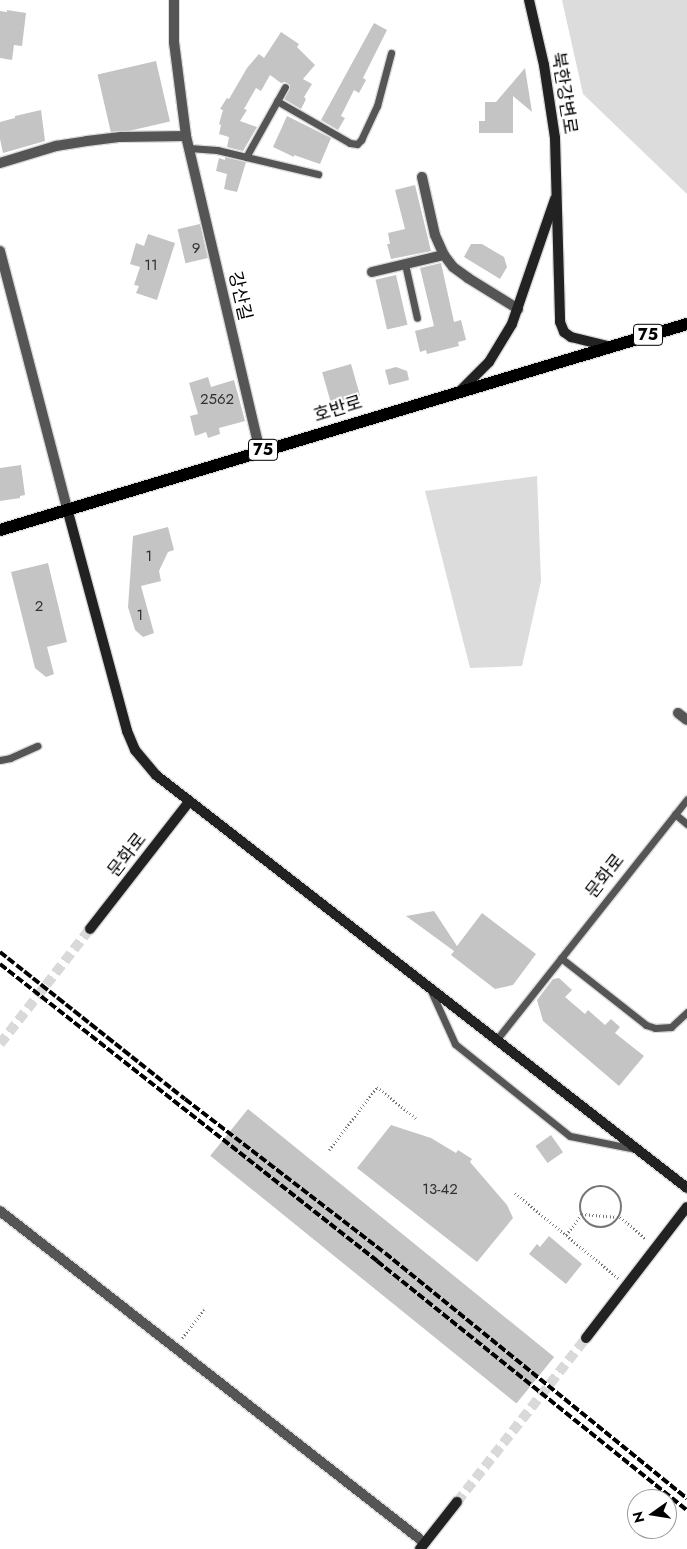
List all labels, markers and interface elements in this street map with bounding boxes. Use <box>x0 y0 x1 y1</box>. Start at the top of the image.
street label: 북한강변로 <box>547 50 581 136</box>
house number: 9 <box>192 240 200 258</box>
house number: 11 <box>144 257 158 275</box>
street label: 강산길 <box>224 269 256 323</box>
road number: 75 <box>633 322 663 348</box>
house number: 2562 <box>200 391 234 409</box>
street label: 호반로 <box>311 391 365 427</box>
road number: 75 <box>248 436 278 464</box>
house number: 1 <box>146 548 152 566</box>
house number: 2 <box>35 598 43 616</box>
house number: 1 <box>137 607 143 625</box>
street label: 문화로 <box>103 829 151 881</box>
street label: 문화로 <box>581 850 629 902</box>
house number: 13-42 <box>422 1181 458 1199</box>
north arrow <box>627 1489 677 1539</box>
text: N <box>627 1509 649 1525</box>

